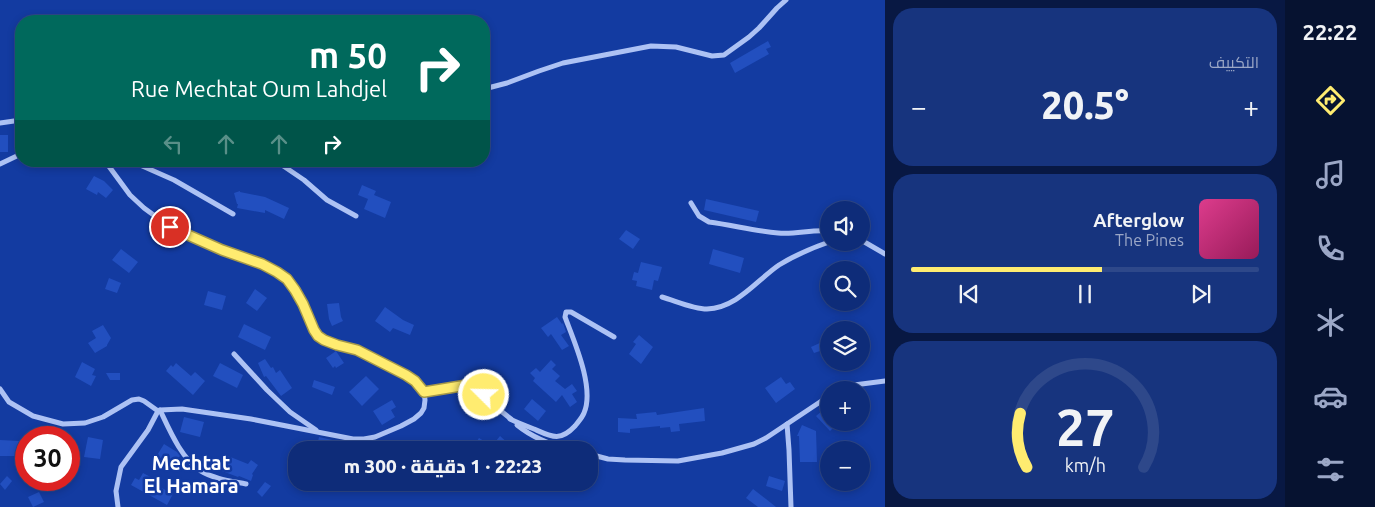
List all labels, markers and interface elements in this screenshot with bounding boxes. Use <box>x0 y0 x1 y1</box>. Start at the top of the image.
text: 22:22 <box>1302 19 1358 44</box>
text: 50 m <box>309 35 387 75</box>
icon: right <box>405 35 470 100</box>
text: التكييف <box>1209 53 1259 71</box>
text: Rue Mechtat Oum Lahdjel <box>131 76 387 101</box>
icon: directions <box>1313 83 1348 118</box>
text: 20.5° <box>1041 84 1129 126</box>
text: − <box>911 91 927 122</box>
text: + <box>1243 91 1259 122</box>
icon: left <box>159 130 187 158</box>
icon: ahead <box>212 130 240 158</box>
icon: ahead <box>265 130 293 158</box>
icon: right <box>318 130 346 158</box>
icon: music <box>1313 157 1348 192</box>
map controls <box>820 201 870 491</box>
button: sound <box>820 201 870 251</box>
pin <box>149 206 191 248</box>
text: Afterglow <box>1093 209 1184 231</box>
icon: arrive <box>156 213 184 241</box>
text: The Pines <box>1115 231 1184 249</box>
icon: phone <box>1313 231 1348 266</box>
button: search <box>820 261 870 311</box>
icon: previous <box>955 280 983 308</box>
icon: pause <box>1071 280 1099 308</box>
icon: next <box>1187 280 1215 308</box>
icon: climate <box>1313 305 1348 340</box>
button: layers <box>820 321 870 371</box>
position arrow <box>457 368 509 420</box>
icon: car <box>1313 379 1348 414</box>
button: + <box>820 381 870 431</box>
text: 27 <box>1056 398 1114 456</box>
speed limit sign: 30 <box>15 426 80 491</box>
button: − <box>820 441 870 491</box>
district label: Mechtat El Hamara <box>143 451 239 497</box>
icon: filters <box>1313 452 1348 487</box>
text: 22:23 · 1 دقيقة · 300 m <box>344 455 542 477</box>
text: km/h <box>1064 455 1106 475</box>

